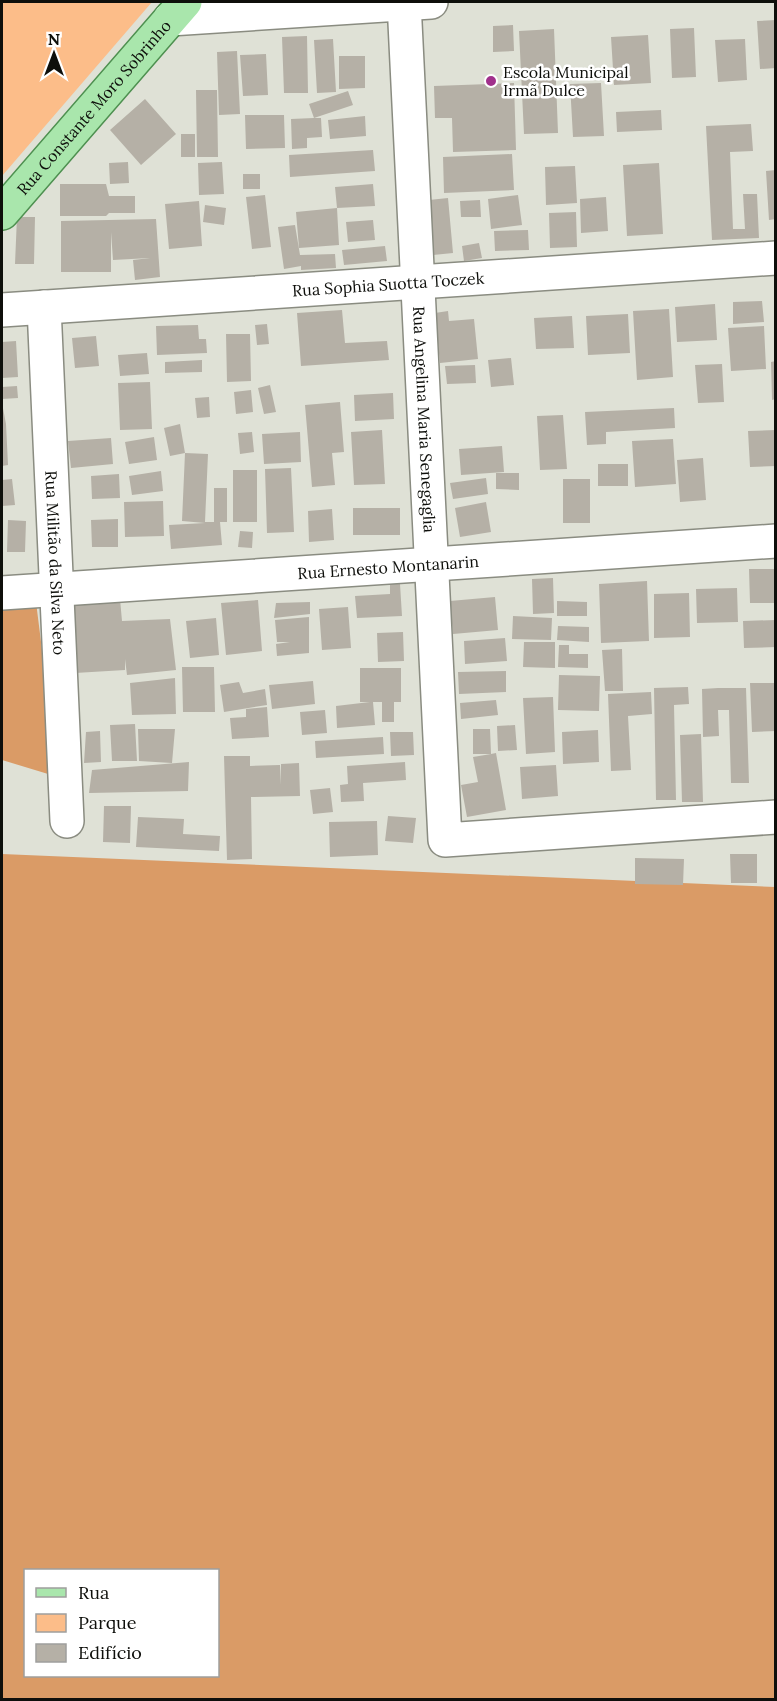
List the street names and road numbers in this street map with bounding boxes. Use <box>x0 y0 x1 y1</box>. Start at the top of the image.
street label: Rua Constante Moro Sobrinho <box>12 16 175 199</box>
street label: Rua Sophia Suotta Toczek <box>292 268 485 300</box>
street label: Rua Angelina Maria Senegaglia <box>409 306 440 533</box>
street label: Rua Militão da Silva Neto <box>41 470 70 656</box>
street label: Rua Ernesto Montanarin <box>297 551 480 583</box>

